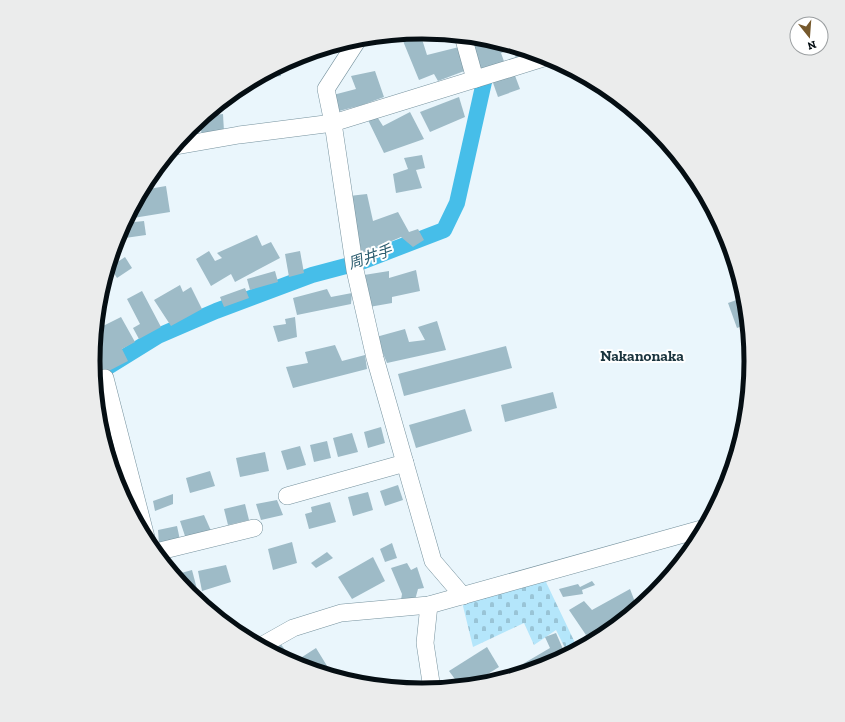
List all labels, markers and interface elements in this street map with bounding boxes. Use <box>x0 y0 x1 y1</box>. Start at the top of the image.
north arrow <box>789 16 829 56</box>
text: N <box>805 38 818 53</box>
water label: 周井手 <box>346 241 395 273</box>
district label: Nakanonaka <box>600 347 684 365</box>

